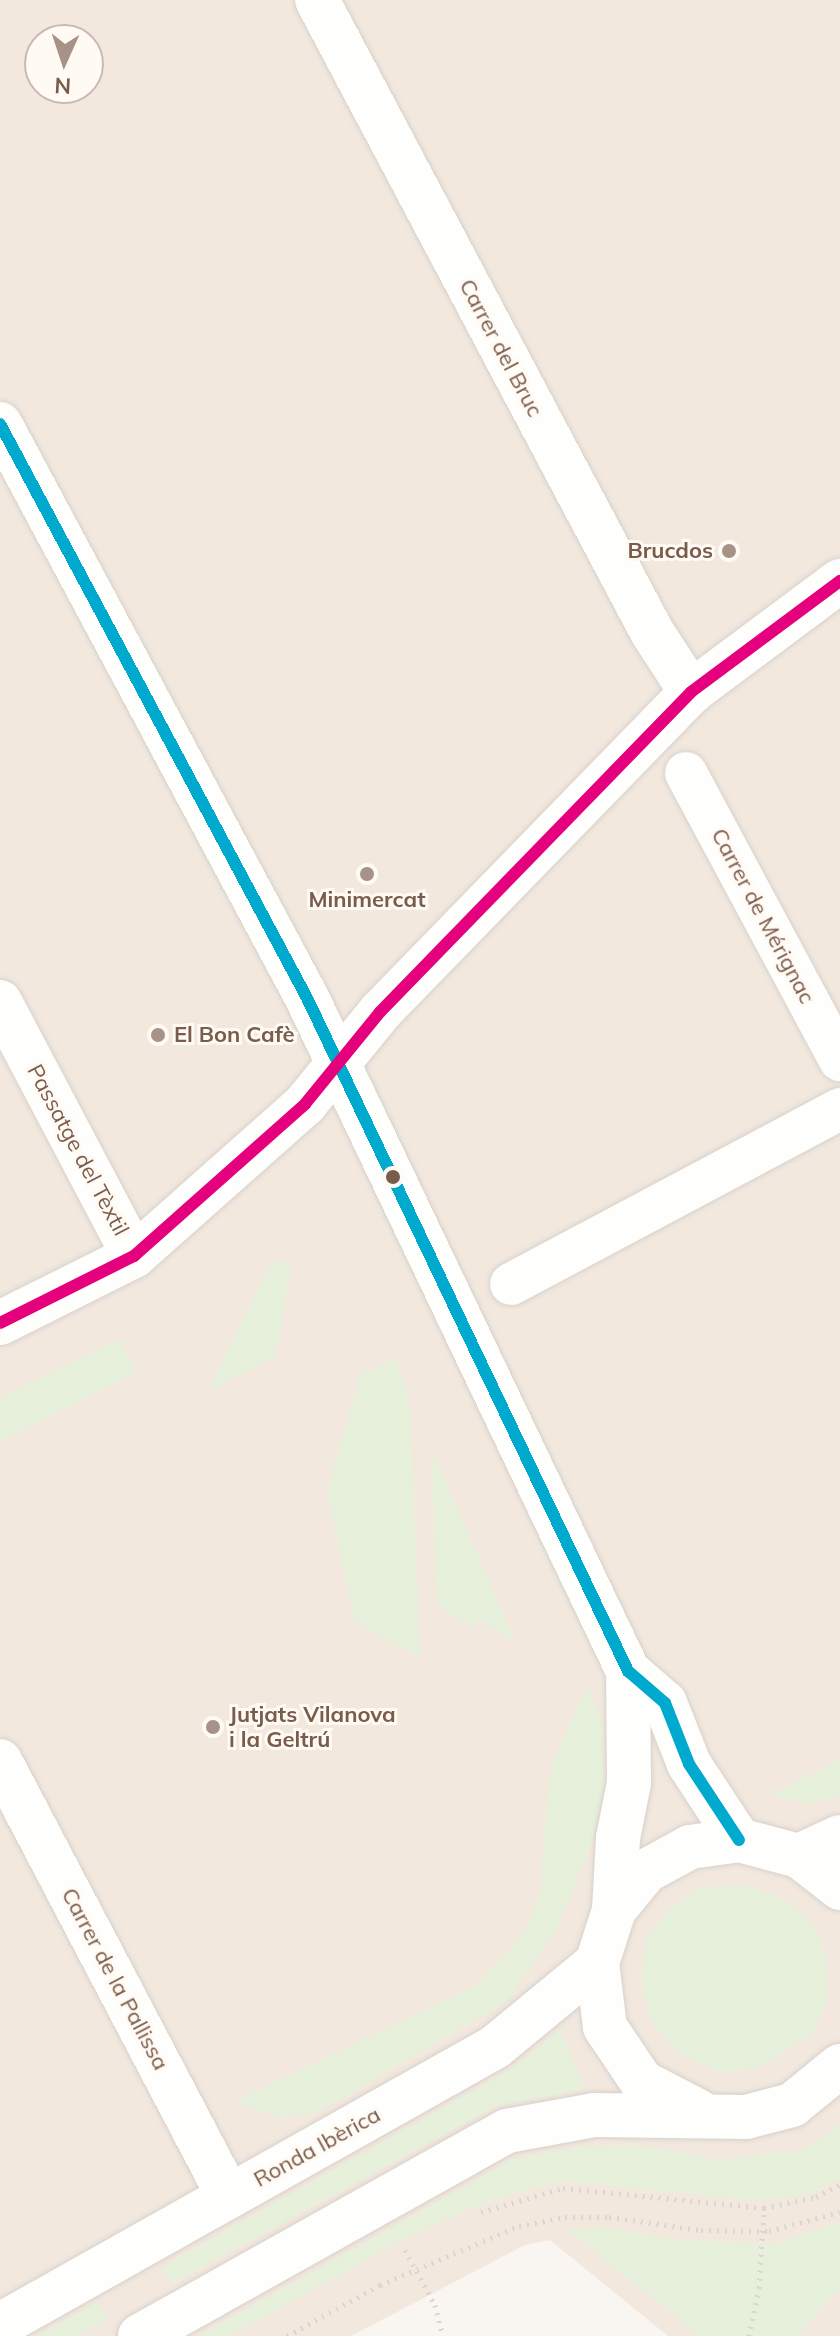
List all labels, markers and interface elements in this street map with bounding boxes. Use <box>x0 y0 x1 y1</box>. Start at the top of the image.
north arrow <box>24 24 104 104</box>
text: N <box>54 72 72 100</box>
street label: Carrer del Bruc <box>454 275 548 421</box>
place label: Brucdos <box>628 538 713 564</box>
marker: Brucdos <box>720 542 738 560</box>
street label: Carrer de Mérignac <box>706 824 820 1008</box>
marker: Minimercat <box>358 865 376 883</box>
place label: Minimercat <box>308 887 426 913</box>
place label: El Bon Cafè <box>174 1022 295 1048</box>
marker: El Bon Cafè <box>149 1026 167 1044</box>
street label: Passatge del Tèxtil <box>22 1060 134 1240</box>
unlabelled marker <box>385 1169 401 1185</box>
place label: Jutjats Vilanova i la Geltrú <box>229 1701 396 1752</box>
marker: Jutjats Vilanova i la Geltrú <box>204 1718 222 1736</box>
street label: Carrer de la Pallissa <box>56 1884 174 2074</box>
street label: Ronda Ibèrica <box>249 2101 385 2193</box>

